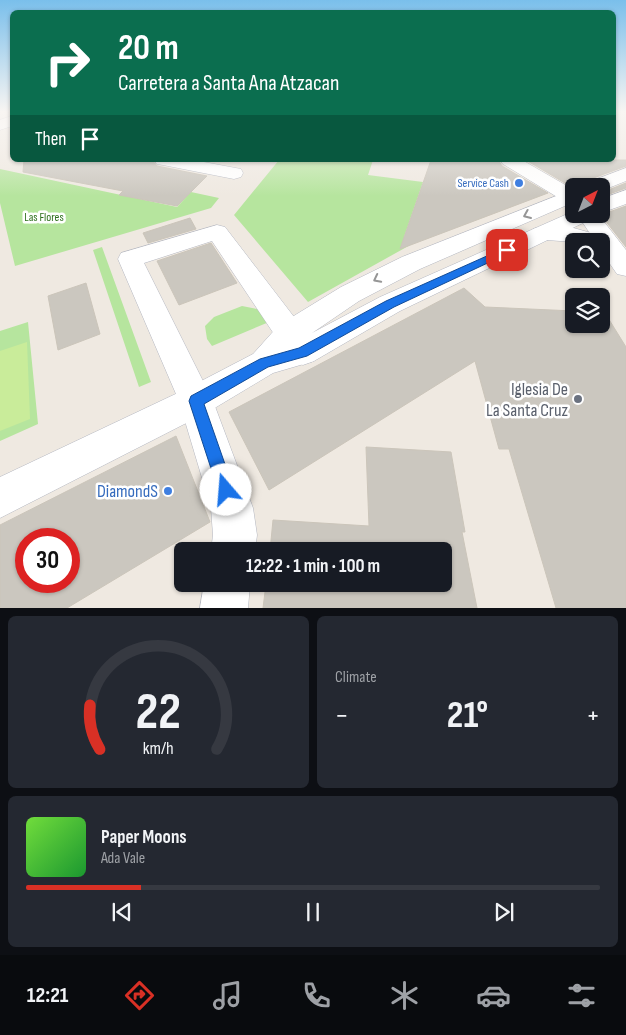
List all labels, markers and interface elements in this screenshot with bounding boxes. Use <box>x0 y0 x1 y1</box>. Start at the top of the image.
text: 20 m <box>118 27 179 70</box>
icon: right <box>35 30 100 95</box>
text: Carretera a Santa Ana Atzacan <box>118 70 339 97</box>
icon: arrive <box>76 125 104 153</box>
text: Then <box>35 128 66 151</box>
place label: Service Cash <box>457 176 509 191</box>
marker: Service Cash <box>513 177 525 189</box>
north arrow <box>565 178 610 222</box>
map controls <box>565 178 610 333</box>
one-way arrow <box>523 209 532 220</box>
park label: Las Flores <box>24 210 64 225</box>
pin <box>486 229 528 271</box>
button: search <box>565 233 610 278</box>
icon: arrive <box>493 236 521 264</box>
one-way arrow <box>374 273 383 283</box>
button: layers <box>565 288 610 333</box>
place label: Iglesia De La Santa Cruz <box>486 379 569 421</box>
marker: Iglesia De La Santa Cruz <box>572 393 584 405</box>
position arrow <box>199 463 251 515</box>
place label: DiamondS <box>97 481 158 502</box>
marker: DiamondS <box>162 485 174 497</box>
speed limit sign: 30 <box>15 528 80 593</box>
text: 12:22 · 1 min · 100 m <box>246 555 380 578</box>
text: Climate <box>335 668 377 687</box>
text: 22 <box>136 681 181 744</box>
text: 21° <box>447 693 488 738</box>
text: − <box>335 699 349 732</box>
text: + <box>586 699 600 732</box>
text: km/h <box>143 738 174 759</box>
text: Paper Moons <box>101 826 187 849</box>
text: Ada Vale <box>101 849 145 868</box>
icon: previous <box>108 898 136 926</box>
icon: pause <box>299 898 327 926</box>
icon: next <box>490 898 518 926</box>
icon: directions <box>122 978 157 1013</box>
icon: music <box>210 978 245 1013</box>
icon: phone <box>299 978 334 1013</box>
icon: climate <box>387 978 422 1013</box>
icon: car <box>476 978 511 1013</box>
icon: filters <box>564 978 599 1013</box>
text: 12:21 <box>27 982 68 1009</box>

